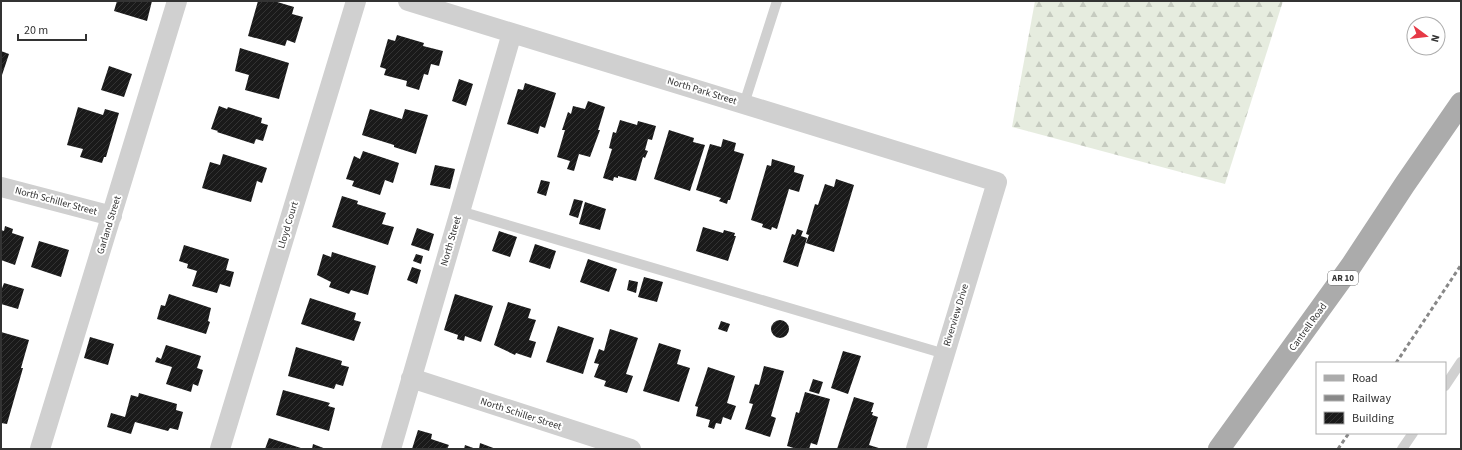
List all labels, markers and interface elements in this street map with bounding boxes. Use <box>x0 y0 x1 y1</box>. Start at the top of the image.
scale bar <box>18 16 86 42</box>
north arrow <box>1406 16 1446 56</box>
text: 20 m <box>24 22 48 39</box>
text: N <box>1427 33 1443 44</box>
street label: North Park Street <box>666 74 739 108</box>
street label: North Schiller Street <box>13 183 99 219</box>
street label: Garland Street <box>93 194 125 256</box>
street label: Lloyd Court <box>274 199 302 250</box>
street label: North Street <box>437 214 465 268</box>
road number: AR 10 <box>1328 271 1358 285</box>
street label: Riverview Drive <box>940 282 972 348</box>
street label: Cantrell Road <box>1286 300 1330 354</box>
legend <box>1316 362 1446 434</box>
text: Road <box>1352 370 1378 387</box>
text: Railway <box>1352 390 1391 407</box>
street label: North Schiller Street <box>479 394 564 434</box>
text: Building <box>1352 410 1394 427</box>

